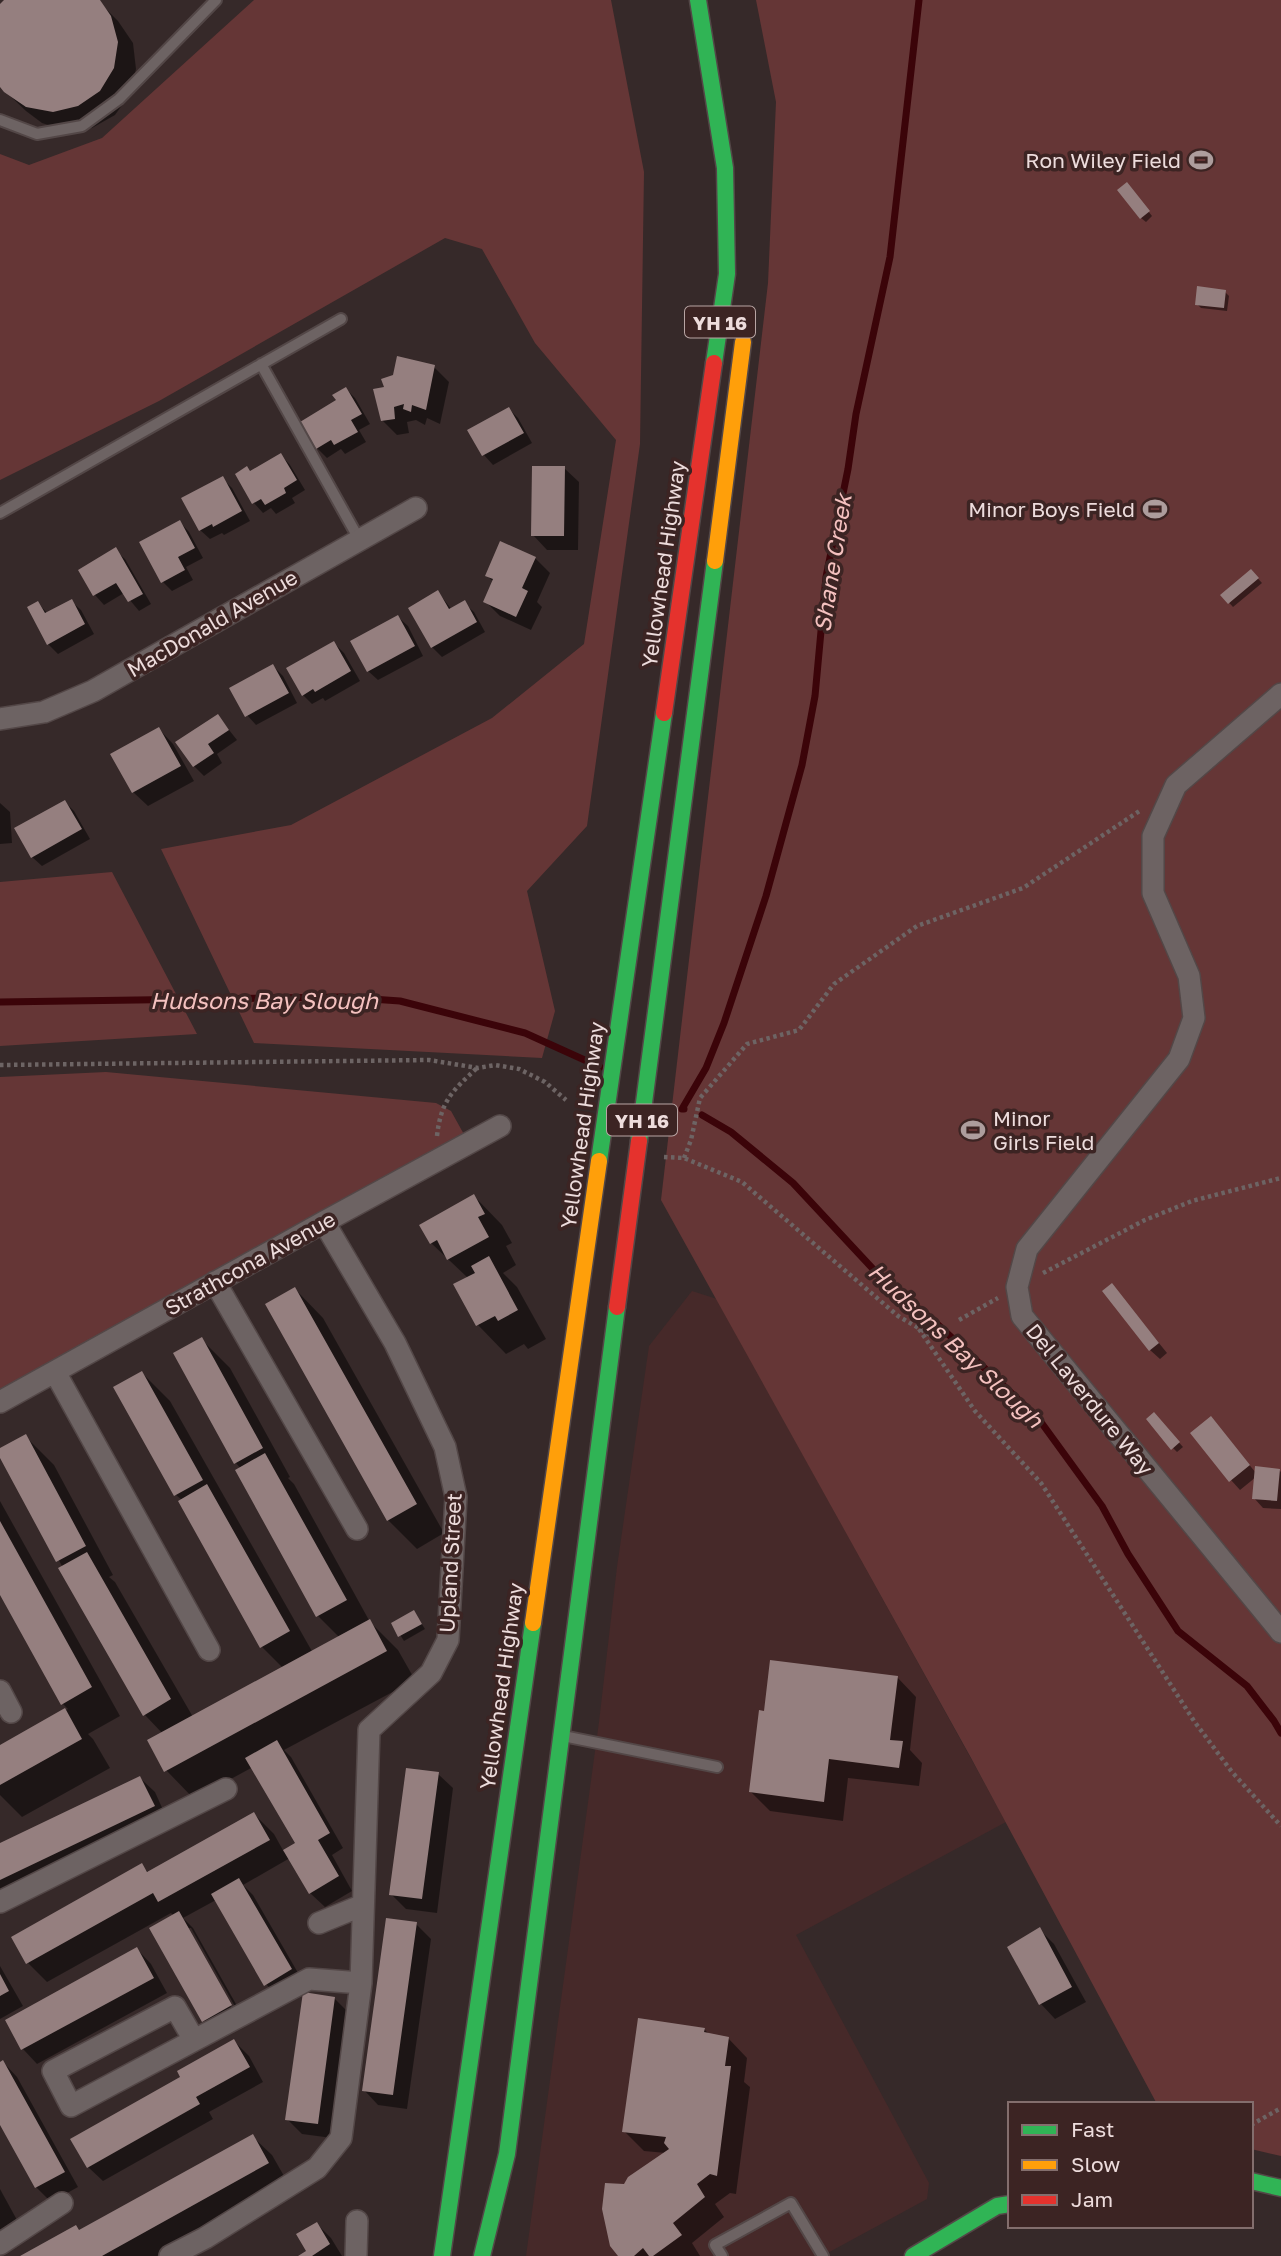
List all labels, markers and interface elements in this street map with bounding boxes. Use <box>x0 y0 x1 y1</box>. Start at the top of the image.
sports icon: Ron Wiley Field <box>1187 146 1215 174</box>
place label: Ron Wiley Field <box>1025 147 1181 173</box>
road number: YH 16 <box>685 306 755 338</box>
street label: Yellowhead Highway <box>636 459 690 669</box>
water label: Shane Creek <box>807 490 857 634</box>
sports icon: Minor Boys Field <box>1141 495 1169 523</box>
place label: Minor Boys Field <box>968 496 1135 522</box>
street label: MacDonald Avenue <box>122 564 302 682</box>
water label: Hudsons Bay Slough <box>150 986 379 1014</box>
street label: Yellowhead Highway <box>555 1020 609 1230</box>
road number: YH 16 <box>607 1104 677 1136</box>
place label: Minor Girls Field <box>993 1105 1094 1155</box>
sports icon: Minor Girls Field <box>959 1116 987 1144</box>
street label: Strathcona Avenue <box>160 1205 340 1321</box>
water label: Hudsons Bay Slough <box>863 1257 1050 1434</box>
street label: Del Laverdure Way <box>1021 1318 1159 1480</box>
street label: Upland Street <box>433 1492 467 1634</box>
street label: Yellowhead Highway <box>474 1581 528 1791</box>
legend <box>1008 2102 1253 2228</box>
text: Fast <box>1071 2116 1114 2142</box>
text: Slow <box>1071 2151 1120 2177</box>
text: Jam <box>1071 2186 1113 2212</box>

